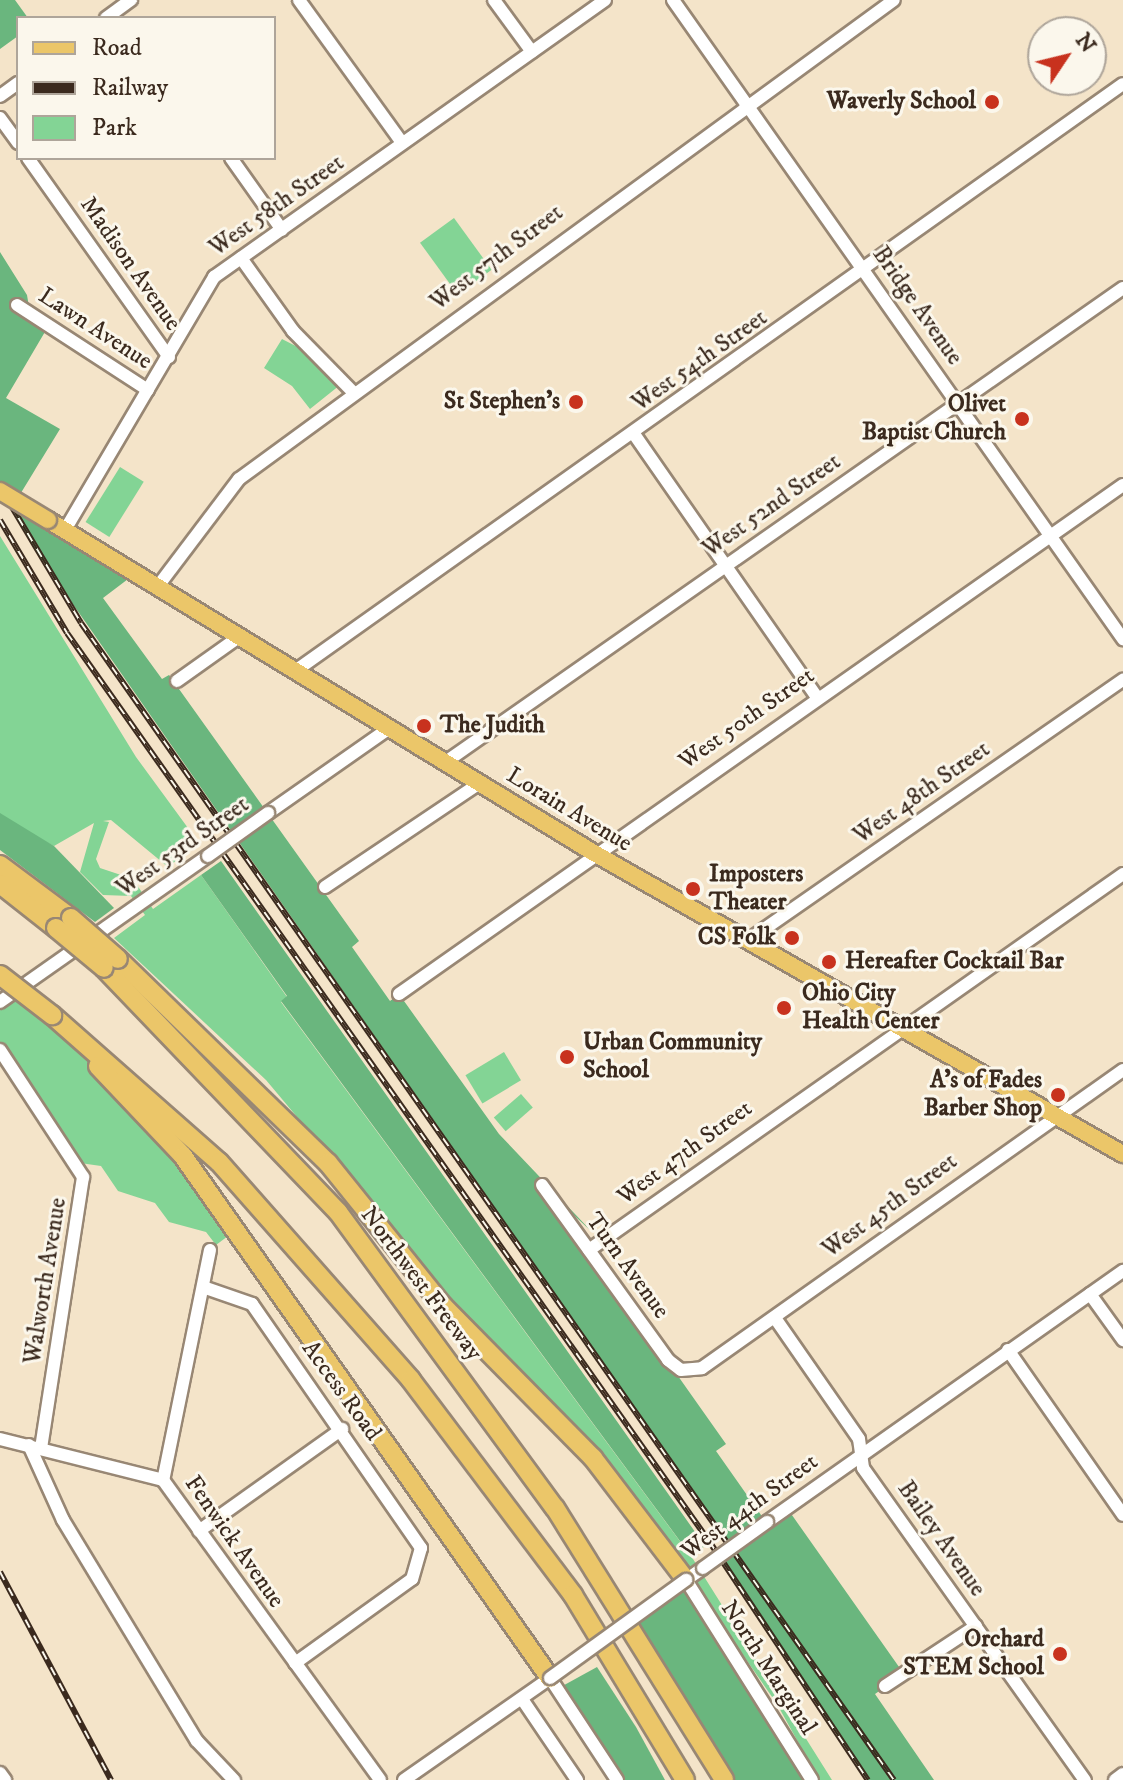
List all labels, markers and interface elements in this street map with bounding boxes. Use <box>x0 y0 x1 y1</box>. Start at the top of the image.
legend <box>16 16 276 160</box>
north arrow <box>1027 16 1107 96</box>
text: N <box>1069 28 1102 58</box>
text: Road <box>92 33 142 63</box>
text: Railway <box>92 73 168 103</box>
place label: Waverly School <box>827 88 976 116</box>
marker: Waverly School <box>983 93 1001 111</box>
text: Park <box>92 113 137 143</box>
street label: West 58th Street <box>204 149 350 263</box>
street label: Madison Avenue <box>73 191 187 337</box>
street label: West 57th Street <box>425 199 569 317</box>
street label: Bridge Avenue <box>866 241 968 371</box>
street label: Lawn Avenue <box>33 282 157 376</box>
street label: West 54th Street <box>627 304 773 418</box>
place label: St Stephen's <box>444 388 560 416</box>
place label: Olivet Baptist Church <box>862 391 1006 447</box>
marker: St Stephen's <box>567 393 585 411</box>
marker: Olivet Baptist Church <box>1013 410 1031 428</box>
street label: West 52nd Street <box>698 448 846 564</box>
street label: West 50th Street <box>674 662 820 776</box>
place label: The Judith <box>440 712 545 740</box>
marker: The Judith <box>415 717 433 735</box>
street label: West 48th Street <box>848 735 996 851</box>
street label: Lorain Avenue <box>501 761 637 859</box>
street label: West 53rd Street <box>111 791 255 903</box>
place label: Imposters Theater <box>709 861 803 917</box>
marker: Imposters Theater <box>684 880 702 898</box>
place label: CS Folk <box>698 924 776 952</box>
marker: CS Folk <box>783 929 801 947</box>
place label: Hereafter Cocktail Bar <box>845 948 1064 976</box>
marker: Hereafter Cocktail Bar <box>820 953 838 971</box>
place label: Ohio City Health Center <box>802 980 939 1036</box>
marker: Ohio City Health Center <box>773 997 795 1019</box>
place label: Urban Community School <box>583 1029 762 1085</box>
marker: Urban Community School <box>558 1048 576 1066</box>
place label: A's of Fades Barber Shop <box>924 1067 1042 1123</box>
marker: A's of Fades Barber Shop <box>1049 1086 1067 1104</box>
street label: West 47th Street <box>612 1094 758 1212</box>
street label: West 45th Street <box>817 1148 963 1264</box>
street label: Walworth Avenue <box>19 1196 73 1366</box>
street label: Northwest Freeway <box>354 1201 488 1367</box>
street label: Turn Avenue <box>579 1207 675 1325</box>
street label: Access Road <box>295 1335 387 1447</box>
street label: West 44th Street <box>676 1448 824 1566</box>
street label: Fenwick Avenue <box>178 1470 290 1614</box>
street label: Bailey Avenue <box>891 1476 991 1602</box>
street label: North Marginal <box>714 1596 822 1740</box>
place label: Orchard STEM School <box>903 1626 1044 1682</box>
marker: Orchard STEM School <box>1051 1645 1069 1663</box>

